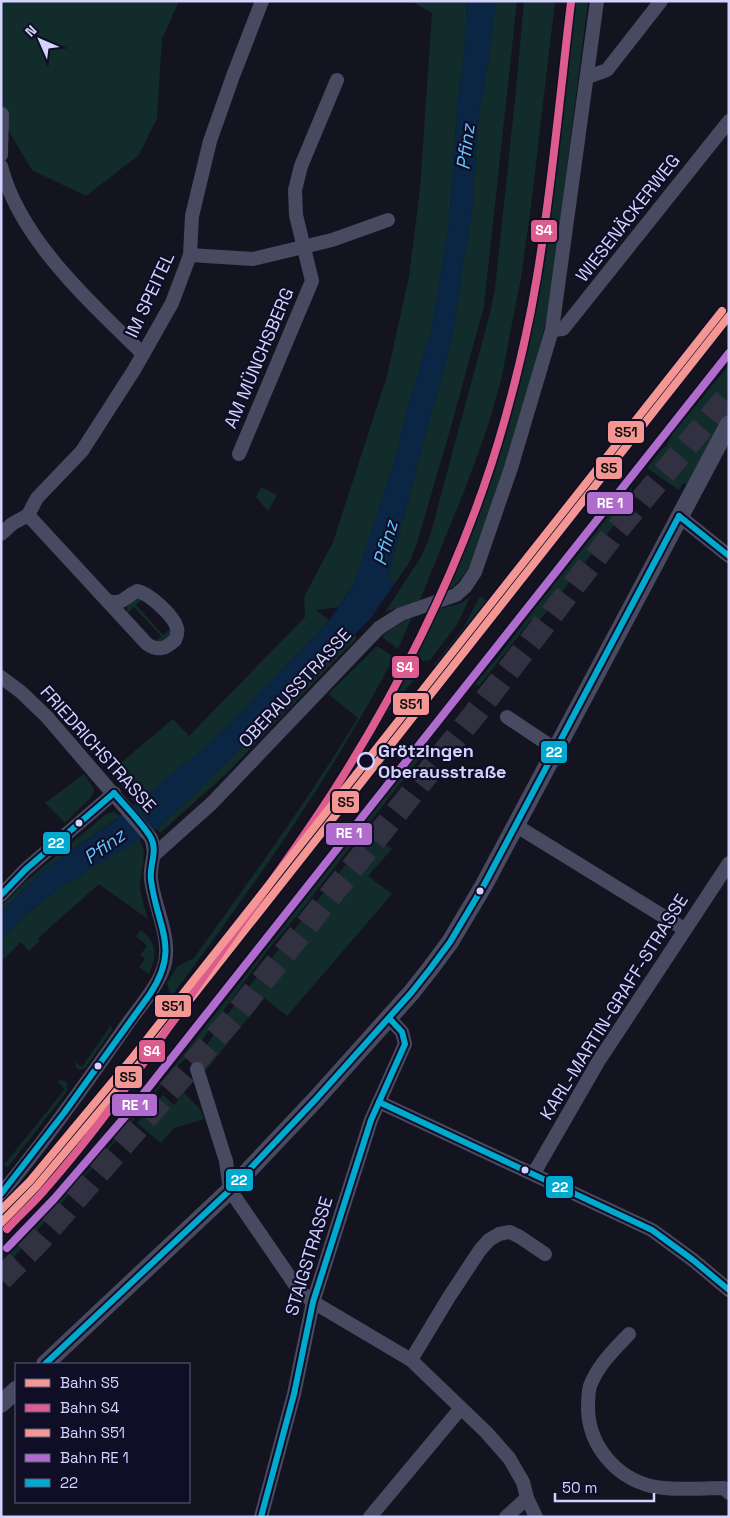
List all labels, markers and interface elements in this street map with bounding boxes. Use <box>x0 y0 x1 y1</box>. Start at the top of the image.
north arrow <box>15 15 65 65</box>
text: N <box>21 21 40 40</box>
water label: Pfinz <box>450 122 481 171</box>
street label: WIESENÄCKERWEG <box>570 149 685 286</box>
line badge: S4 <box>530 219 558 243</box>
text: S4 <box>535 221 553 239</box>
street label: IM SPEITEL <box>120 248 179 341</box>
street label: AM MÜNCHSBERG <box>219 284 299 432</box>
line badge: S51 <box>607 420 645 444</box>
text: S51 <box>615 423 637 441</box>
line badge: S5 <box>595 456 623 480</box>
text: S5 <box>601 459 617 477</box>
line badge: RE 1 <box>586 491 634 515</box>
text: RE 1 <box>597 494 623 512</box>
water label: Pfinz <box>367 517 404 568</box>
street label: OBERAUSSTRASSE <box>233 623 356 752</box>
line badge: S4 <box>391 655 420 679</box>
text: S4 <box>396 658 414 676</box>
street label: FRIEDRICHSTRASSE <box>35 681 161 817</box>
line badge: S51 <box>392 692 430 716</box>
text: S51 <box>400 695 422 713</box>
place label: Grötzingen Oberausstraße <box>378 739 507 783</box>
line badge: 22 <box>540 740 568 764</box>
text: 22 <box>546 743 562 761</box>
marker: Grötzingen Oberausstraße <box>357 752 375 770</box>
line badge: S5 <box>331 790 360 814</box>
text: S5 <box>338 793 354 811</box>
unlabelled marker <box>74 818 84 828</box>
water label: Pfinz <box>79 822 131 870</box>
line badge: RE 1 <box>325 822 373 846</box>
text: RE 1 <box>336 824 362 842</box>
line badge: 22 <box>42 831 71 855</box>
text: 22 <box>48 834 64 852</box>
unlabelled marker <box>475 886 485 896</box>
street label: KARL-MARTIN-GRAFF-STRASSE <box>534 890 693 1124</box>
line badge: S51 <box>154 994 192 1018</box>
text: S51 <box>162 997 184 1015</box>
line badge: S4 <box>138 1039 166 1063</box>
text: S4 <box>143 1042 161 1060</box>
unlabelled marker <box>93 1061 103 1071</box>
line badge: S5 <box>114 1065 143 1089</box>
text: S5 <box>120 1068 136 1086</box>
line badge: RE 1 <box>111 1093 158 1117</box>
text: RE 1 <box>122 1096 148 1114</box>
unlabelled marker <box>520 1165 530 1175</box>
line badge: 22 <box>225 1168 254 1192</box>
text: 22 <box>231 1171 247 1189</box>
line badge: 22 <box>545 1175 574 1199</box>
text: 22 <box>552 1178 568 1196</box>
street label: STAIGSTRASSE <box>280 1194 338 1318</box>
legend <box>15 1363 190 1503</box>
text: Bahn S5 <box>60 1373 119 1392</box>
text: Bahn S4 <box>60 1398 119 1417</box>
text: Bahn S51 <box>60 1423 125 1442</box>
text: Bahn RE 1 <box>60 1448 129 1467</box>
scale bar <box>555 1470 654 1502</box>
text: 22 <box>60 1473 78 1492</box>
text: 50 m <box>562 1478 597 1497</box>

